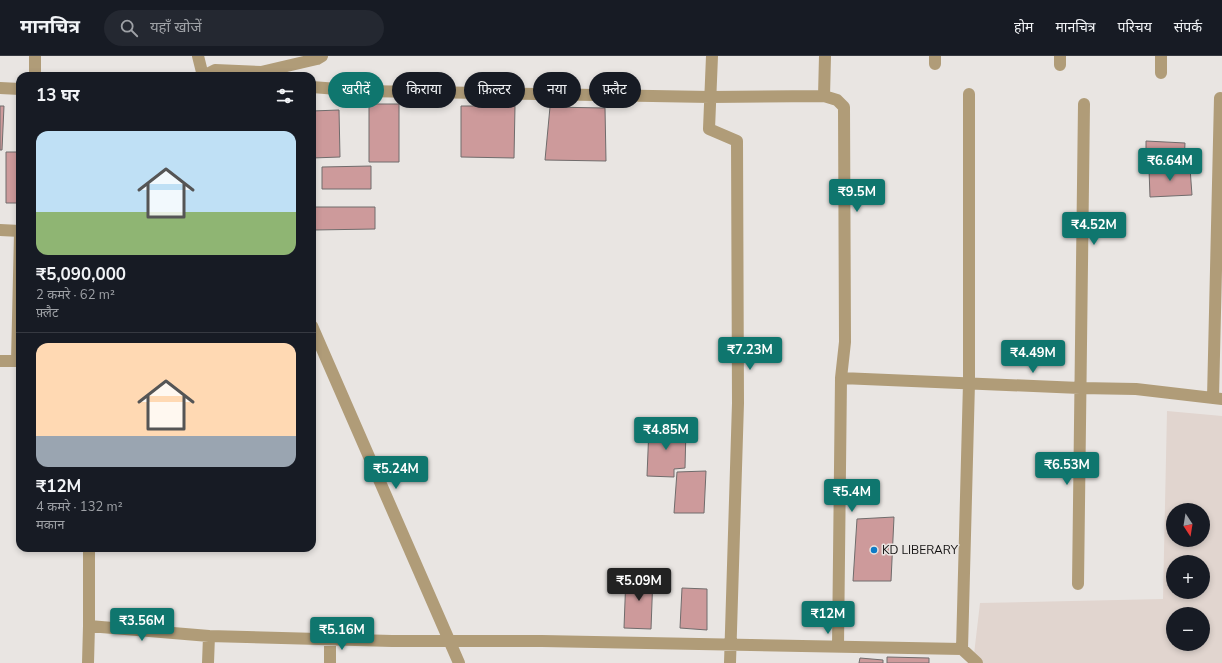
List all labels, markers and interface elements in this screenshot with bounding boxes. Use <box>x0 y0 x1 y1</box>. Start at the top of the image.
search box <box>104 10 384 46</box>
text: मानचित्र <box>20 14 80 40</box>
icon: search <box>118 17 140 39</box>
text: यहाँ खोजें <box>150 17 202 37</box>
text: होम <box>1014 18 1033 37</box>
text: मानचित्र <box>1055 18 1096 37</box>
text: परिचय <box>1118 18 1152 37</box>
text: संपर्क <box>1174 18 1202 37</box>
chip: खरीदें <box>328 72 384 108</box>
chip: किराया <box>392 72 456 108</box>
chip: फ़िल्टर <box>464 72 525 108</box>
chip: नया <box>533 72 581 108</box>
chip: फ़्लैट <box>589 72 641 108</box>
text: 13 घर <box>36 84 80 107</box>
icon: filters <box>274 85 296 107</box>
pin: ₹6.64M <box>1137 148 1203 182</box>
text: ₹6.64M <box>1147 152 1193 170</box>
icon: home <box>130 157 202 229</box>
pin: ₹9.5M <box>829 179 885 213</box>
text: ₹9.5M <box>838 183 876 201</box>
pin: ₹4.52M <box>1061 212 1127 246</box>
text: ₹4.52M <box>1071 216 1117 234</box>
text: ₹5,090,000 <box>36 263 126 286</box>
text: 2 कमरे · 62 m² <box>36 286 115 304</box>
text: फ़्लैट <box>36 304 59 322</box>
pin: ₹7.23M <box>717 337 783 371</box>
pin: ₹4.49M <box>1000 340 1066 374</box>
text: ₹7.23M <box>727 341 773 359</box>
text: ₹4.49M <box>1010 344 1056 362</box>
icon: home <box>130 369 202 441</box>
pin: ₹4.85M <box>633 417 699 451</box>
text: ₹4.85M <box>643 421 689 439</box>
pin: ₹6.53M <box>1034 452 1100 486</box>
pin: ₹5.24M <box>363 456 429 490</box>
text: ₹6.53M <box>1044 456 1090 474</box>
text: ₹5.24M <box>373 460 419 478</box>
text: ₹12M <box>36 475 81 498</box>
pin: ₹5.4M <box>824 479 880 513</box>
text: ₹5.4M <box>833 483 871 501</box>
text: 4 कमरे · 132 m² <box>36 498 123 516</box>
north arrow <box>1166 503 1210 547</box>
map controls <box>1166 503 1210 651</box>
text: मकान <box>36 516 64 534</box>
place label: KD LIBERARY <box>882 542 959 558</box>
marker: KD LIBERARY <box>869 545 879 555</box>
button: + <box>1166 555 1210 599</box>
pin: ₹5.09M <box>606 568 672 602</box>
text: ₹5.09M <box>616 572 662 590</box>
pin: ₹12M <box>804 601 852 635</box>
text: ₹12M <box>811 605 845 623</box>
button: − <box>1166 607 1210 651</box>
pin: ₹3.56M <box>109 608 175 642</box>
text: ₹3.56M <box>119 612 165 630</box>
pin: ₹5.16M <box>309 617 375 651</box>
text: ₹5.16M <box>319 621 365 639</box>

